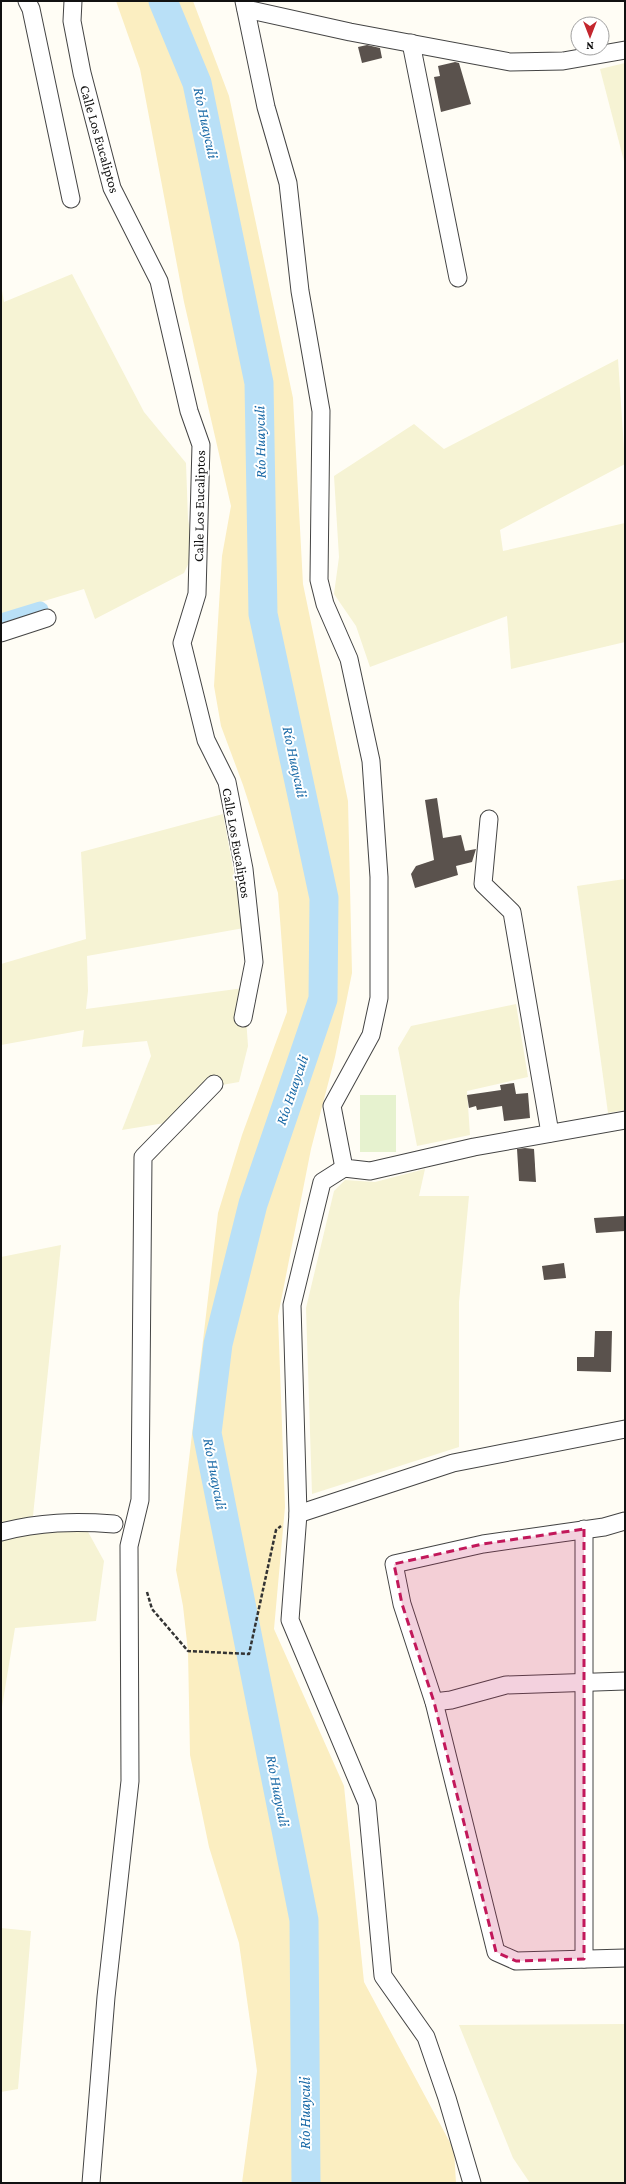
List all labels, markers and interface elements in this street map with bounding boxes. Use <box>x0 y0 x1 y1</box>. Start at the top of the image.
north arrow <box>570 16 610 56</box>
text: N <box>586 40 594 52</box>
street label: Calle Los Eucaliptos <box>77 83 123 195</box>
water label: Río Huayculi <box>190 86 222 161</box>
water label: Río Huayculi <box>251 405 270 478</box>
street label: Calle Los Eucaliptos <box>190 450 208 562</box>
water label: Río Huayculi <box>279 725 311 800</box>
street label: Calle Los Eucaliptos <box>219 787 255 899</box>
water label: Río Huayculi <box>273 1052 313 1127</box>
water label: Río Huayculi <box>199 1437 230 1512</box>
water label: Río Huayculi <box>262 1754 293 1829</box>
water label: Río Huayculi <box>297 2076 314 2149</box>

